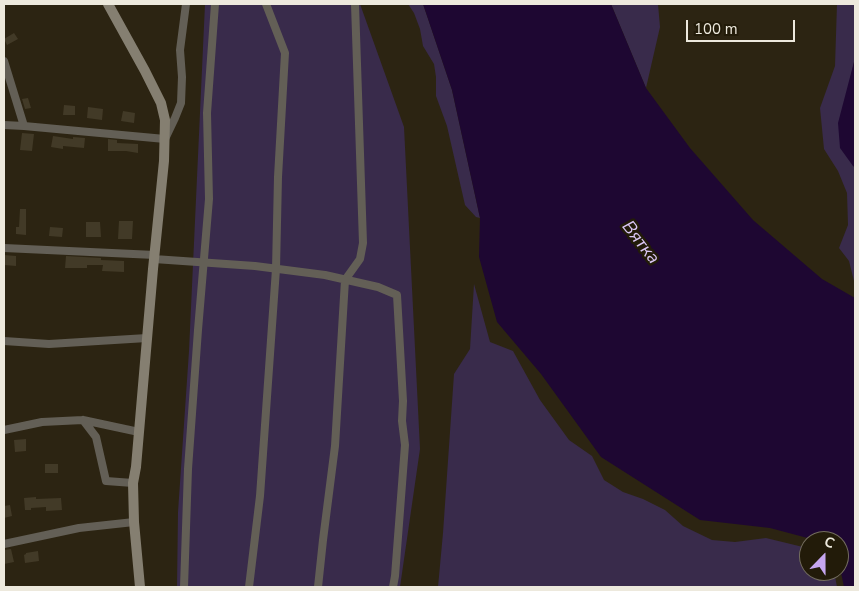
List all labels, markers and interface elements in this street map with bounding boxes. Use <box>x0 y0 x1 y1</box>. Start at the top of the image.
scale bar <box>689 10 798 42</box>
text: 100 m <box>694 19 738 39</box>
water label: Вятка <box>616 217 664 269</box>
north arrow <box>799 531 849 581</box>
text: С <box>821 532 837 553</box>

